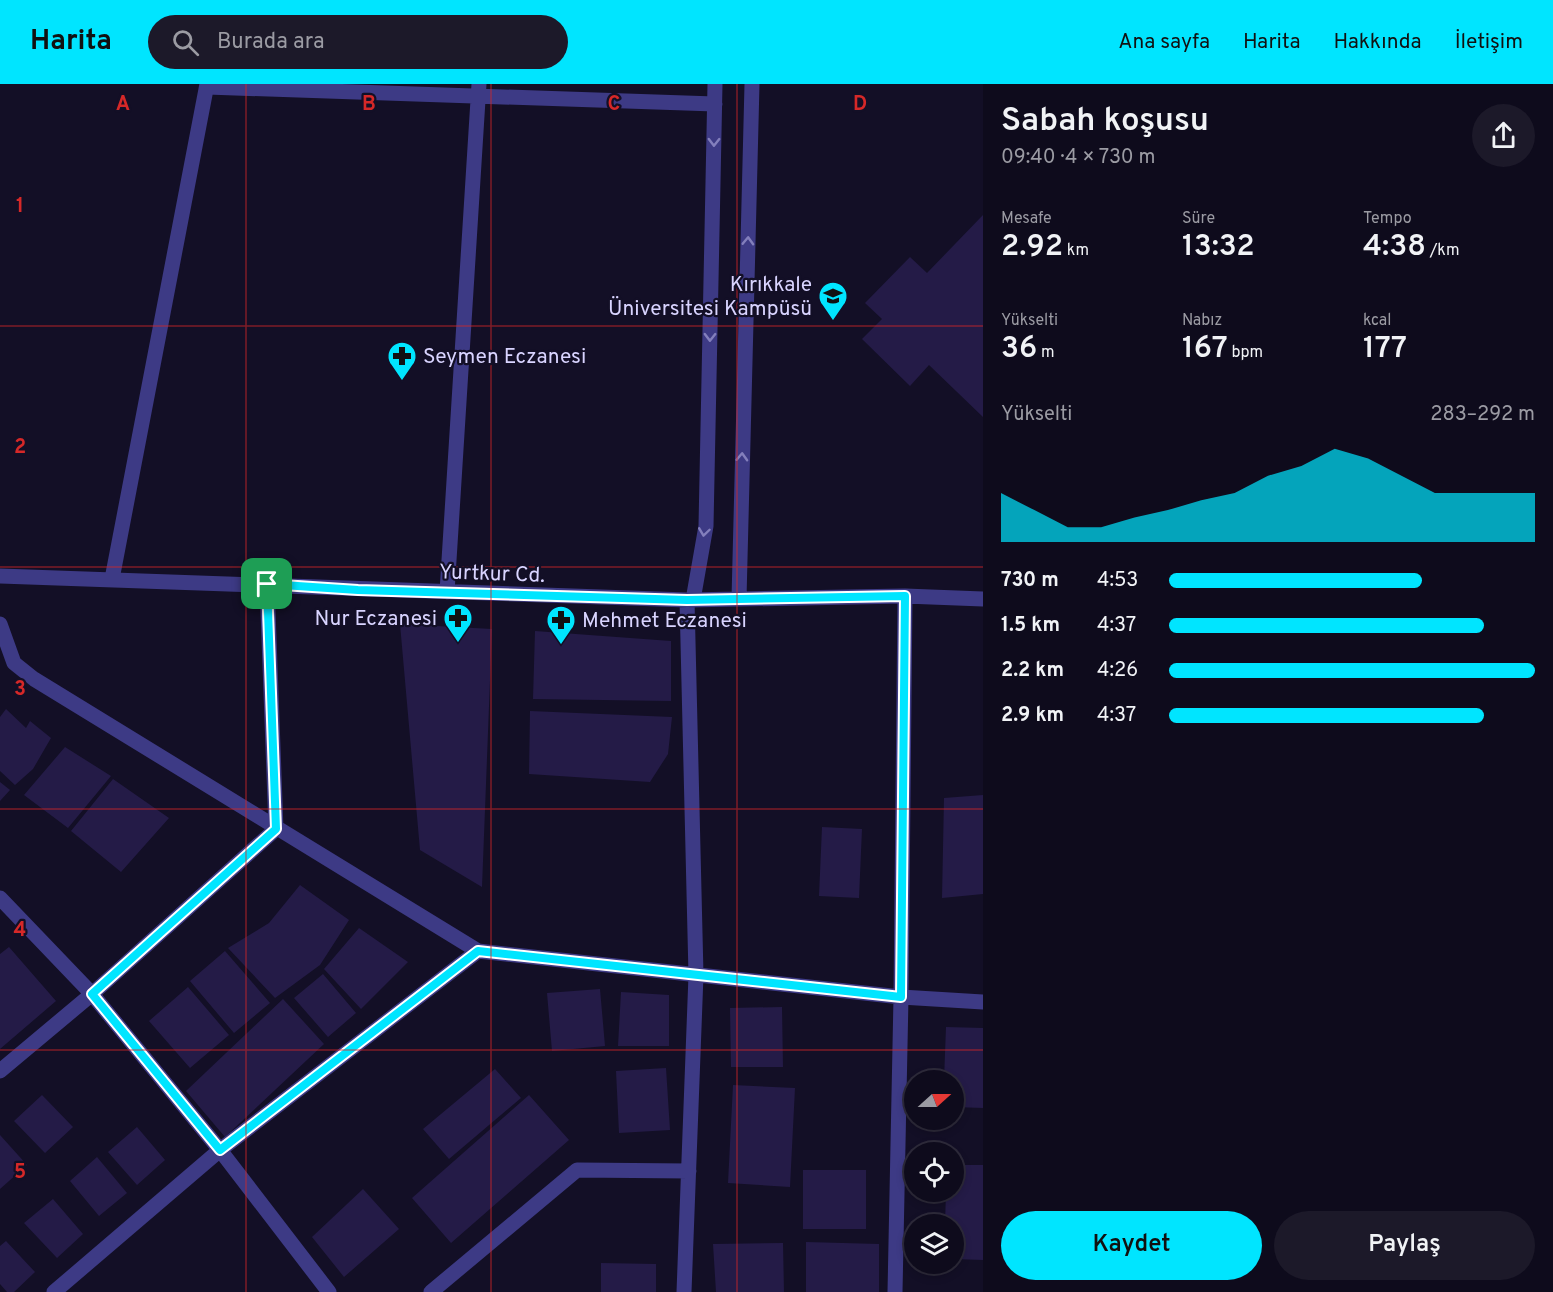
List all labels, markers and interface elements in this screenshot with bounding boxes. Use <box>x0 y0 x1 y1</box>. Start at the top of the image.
search box <box>148 15 568 69</box>
text: Harita <box>30 24 112 60</box>
icon: search <box>169 26 202 59</box>
text: Burada ara <box>217 29 325 56</box>
text: Ana sayfa <box>1118 29 1210 56</box>
text: Harita <box>1243 29 1301 56</box>
text: Hakkında <box>1334 29 1422 56</box>
text: İletişim <box>1455 29 1523 56</box>
text: A <box>116 92 130 118</box>
text: B <box>362 92 376 118</box>
text: C <box>608 92 620 118</box>
text: D <box>853 92 867 118</box>
text: Sabah koşusu <box>1001 101 1209 143</box>
button: share <box>1472 104 1535 167</box>
one-way arrow <box>708 138 720 147</box>
text: 09:40 · 4 × 730 m <box>1001 145 1155 171</box>
text: 1 <box>16 194 24 220</box>
text: Mesafe <box>1001 209 1052 229</box>
text: Süre <box>1182 209 1215 229</box>
text: Tempo <box>1363 209 1412 229</box>
text: 2.92 <box>1001 229 1063 266</box>
text: 13:32 <box>1182 229 1255 266</box>
text: 4:38 <box>1363 229 1426 266</box>
one-way arrow <box>742 236 754 245</box>
text: km <box>1063 241 1089 261</box>
text: /km <box>1426 241 1460 261</box>
place label: Kırıkkale Üniversitesi Kampüsü <box>608 272 812 323</box>
school or university icon: Kırıkkale Üniversitesi Kampüsü <box>817 280 849 322</box>
text: Yükselti <box>1001 311 1058 331</box>
text: Nabız <box>1182 311 1222 331</box>
text: kcal <box>1363 311 1391 331</box>
text: 36 <box>1001 331 1037 368</box>
text: 167 <box>1182 331 1228 368</box>
text: 177 <box>1363 331 1407 368</box>
one-way arrow <box>704 333 716 342</box>
pharmacy icon: Seymen Eczanesi <box>386 340 418 382</box>
text: m <box>1037 343 1055 363</box>
text: bpm <box>1228 343 1263 363</box>
place label: Seymen Eczanesi <box>423 344 586 371</box>
text: Yükselti <box>1001 402 1072 428</box>
text: 283–292 m <box>1430 402 1535 428</box>
text: 2 <box>14 435 26 461</box>
one-way arrow <box>736 452 749 461</box>
one-way arrow <box>699 528 711 537</box>
pin <box>241 558 292 609</box>
street label: Yurtkur Cd. <box>438 559 545 590</box>
icon: arrive <box>250 567 283 600</box>
text: 730 m <box>1001 568 1059 594</box>
text: 4:53 <box>1097 568 1138 594</box>
pharmacy icon: Nur Eczanesi <box>442 602 474 644</box>
pharmacy icon: Mehmet Eczanesi <box>545 604 577 646</box>
place label: Nur Eczanesi <box>315 606 437 633</box>
place label: Mehmet Eczanesi <box>582 608 747 635</box>
text: 1.5 km <box>1001 613 1060 639</box>
text: 4:37 <box>1097 613 1136 639</box>
text: 2.2 km <box>1001 658 1064 684</box>
text: 4:26 <box>1097 658 1138 684</box>
text: 3 <box>14 677 26 703</box>
text: 2.9 km <box>1001 703 1064 729</box>
text: 4:37 <box>1097 703 1136 729</box>
text: 4 <box>14 918 26 944</box>
north arrow <box>904 1070 964 1130</box>
map controls <box>904 1070 964 1274</box>
button: locate <box>904 1142 964 1202</box>
text: 5 <box>14 1160 26 1186</box>
button: Kaydet <box>1001 1211 1262 1280</box>
button: Paylaş <box>1274 1211 1535 1280</box>
button: layers <box>904 1214 964 1274</box>

